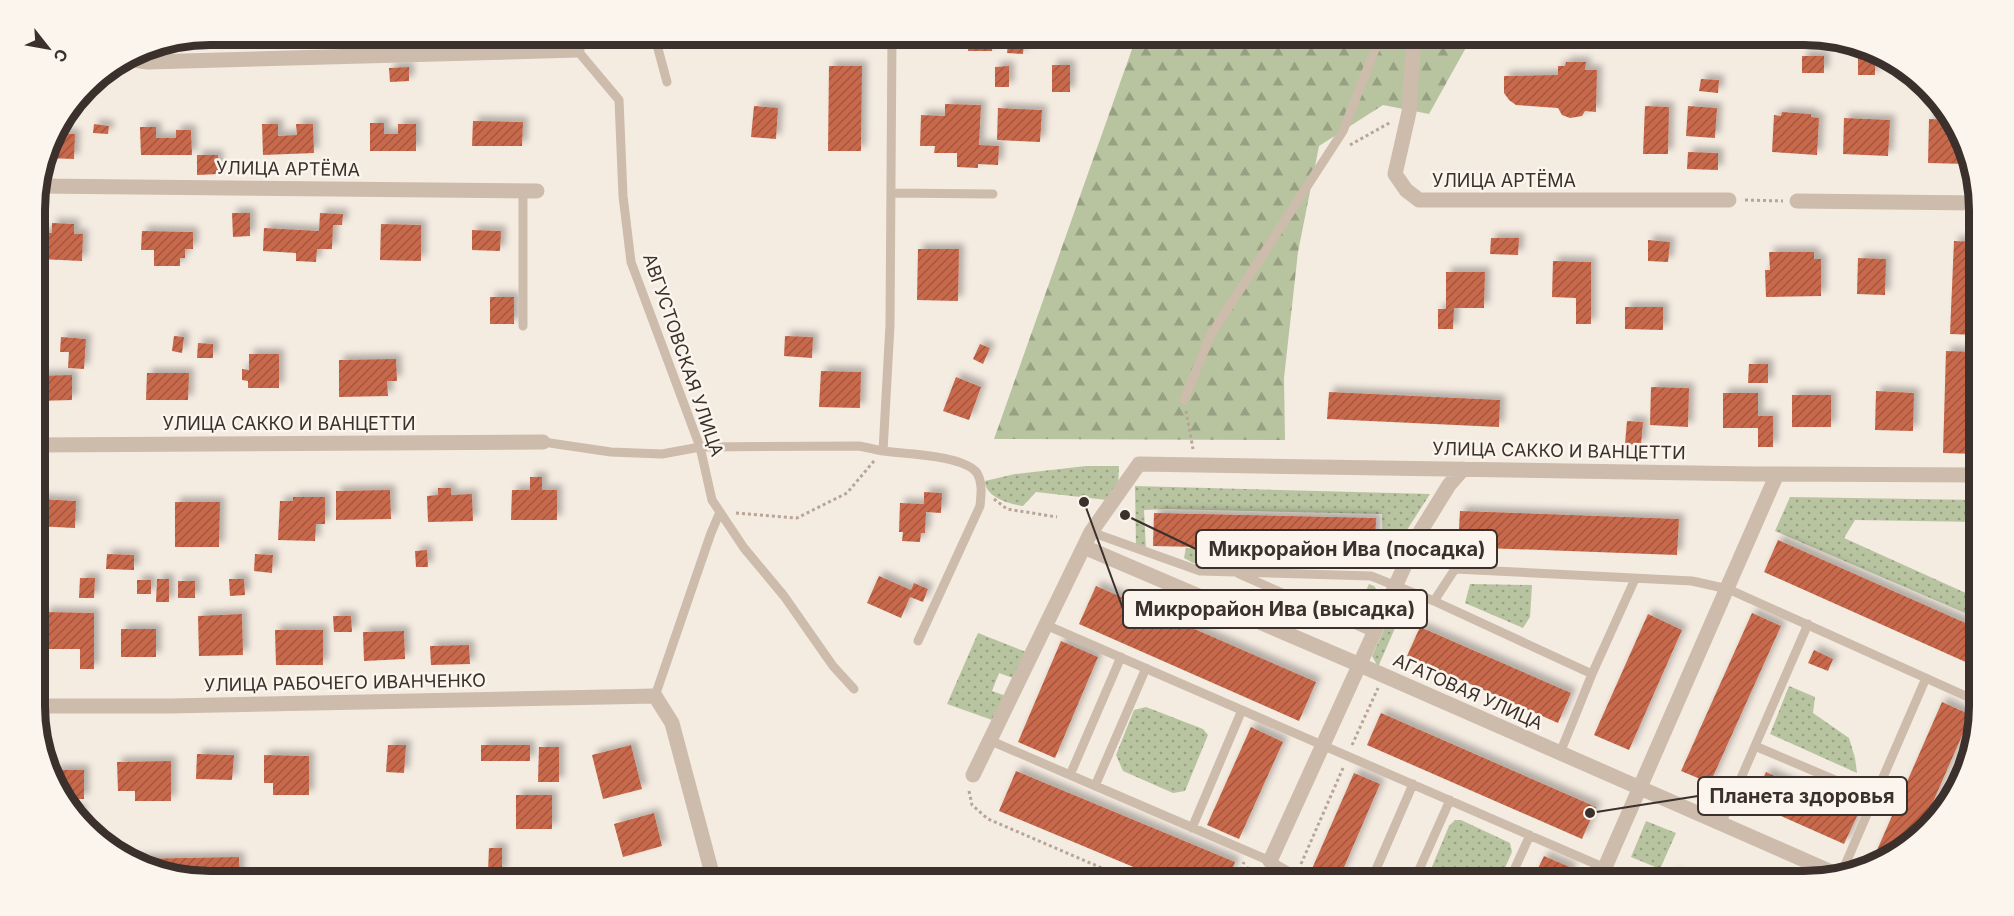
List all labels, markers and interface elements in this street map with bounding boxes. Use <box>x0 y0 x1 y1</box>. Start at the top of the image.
north arrow <box>18 18 78 78</box>
text: С <box>49 45 72 66</box>
street label: УЛИЦА АРТЁМА <box>216 156 360 180</box>
street label: УЛИЦА АРТЁМА <box>1432 169 1576 191</box>
street label: АВГУСТОВСКАЯ УЛИЦА <box>639 251 728 459</box>
street label: УЛИЦА САККО И ВАНЦЕТТИ <box>162 413 416 434</box>
street label: УЛИЦА САККО И ВАНЦЕТТИ <box>1432 438 1686 463</box>
callout: Микрорайон Ива (посадка) <box>1196 530 1497 568</box>
text: Микрорайон Ива (посадка) <box>1208 537 1486 561</box>
callout: Микрорайон Ива (высадка) <box>1123 590 1427 628</box>
text: Микрорайон Ива (высадка) <box>1135 597 1415 621</box>
street label: АГАТОВАЯ УЛИЦА <box>1390 649 1546 734</box>
street label: УЛИЦА РАБОЧЕГО ИВАНЧЕНКО <box>204 670 486 695</box>
callout: Планета здоровья <box>1698 777 1907 815</box>
text: Планета здоровья <box>1709 784 1895 808</box>

